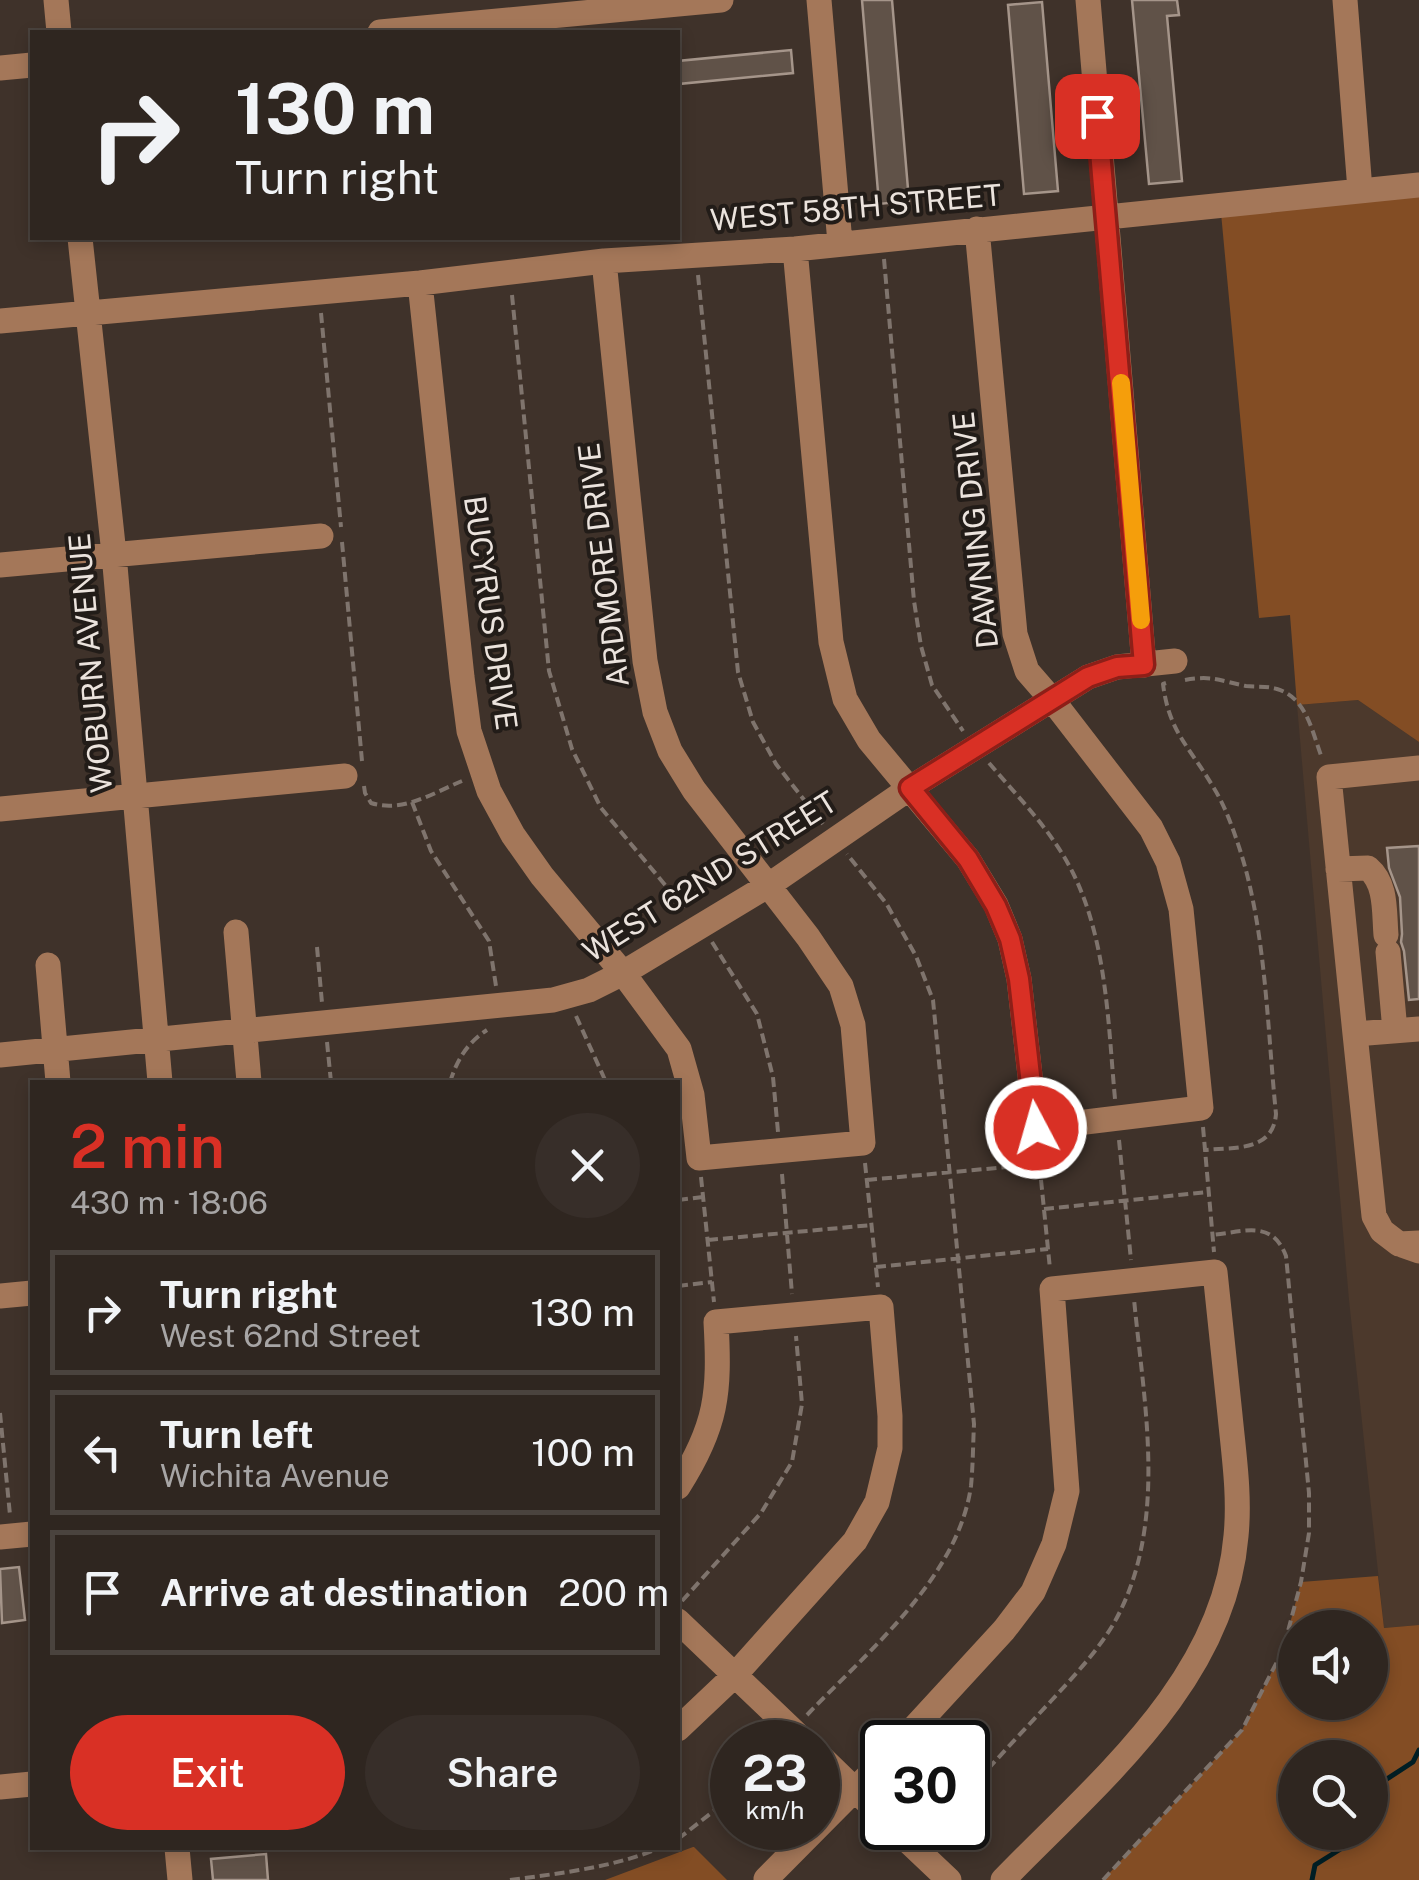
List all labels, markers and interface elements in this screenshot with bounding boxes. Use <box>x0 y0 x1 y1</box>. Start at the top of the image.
text: 130 m <box>235 67 435 150</box>
icon: right <box>70 70 200 200</box>
pin <box>1055 74 1140 159</box>
icon: arrive <box>1070 89 1125 144</box>
text: Turn right <box>235 151 439 204</box>
street label: WEST 58TH STREET <box>709 176 1003 238</box>
street label: DAWNING DRIVE <box>945 410 1005 650</box>
street label: ARDMORE DRIVE <box>570 441 636 689</box>
street label: BUCYRUS DRIVE <box>457 494 525 732</box>
street label: WOBURN AVENUE <box>61 532 119 794</box>
street label: WEST 62ND STREET <box>576 783 843 969</box>
position arrow <box>984 1076 1088 1180</box>
text: 2 min <box>70 1111 225 1182</box>
button: close <box>535 1113 640 1218</box>
text: 430 m · 18:06 <box>70 1184 268 1221</box>
text: Turn right <box>160 1272 338 1317</box>
icon: right <box>75 1285 130 1340</box>
text: 130 m <box>530 1290 635 1335</box>
text: West 62nd Street <box>160 1317 421 1354</box>
text: Turn left <box>160 1412 314 1457</box>
icon: left <box>75 1425 130 1480</box>
text: 100 m <box>531 1430 635 1475</box>
text: Wichita Avenue <box>160 1457 390 1494</box>
icon: arrive <box>75 1565 130 1620</box>
text: Arrive at destination <box>160 1570 528 1615</box>
text: 200 m <box>558 1570 669 1615</box>
map controls <box>1278 1610 1388 1850</box>
button: sound <box>1278 1610 1388 1720</box>
button: Exit <box>70 1715 345 1830</box>
button: Share <box>365 1715 640 1830</box>
speed limit sign: 30 <box>860 1720 990 1850</box>
button: search <box>1278 1740 1388 1850</box>
text: 23 <box>742 1743 808 1802</box>
text: km/h <box>746 1795 804 1825</box>

